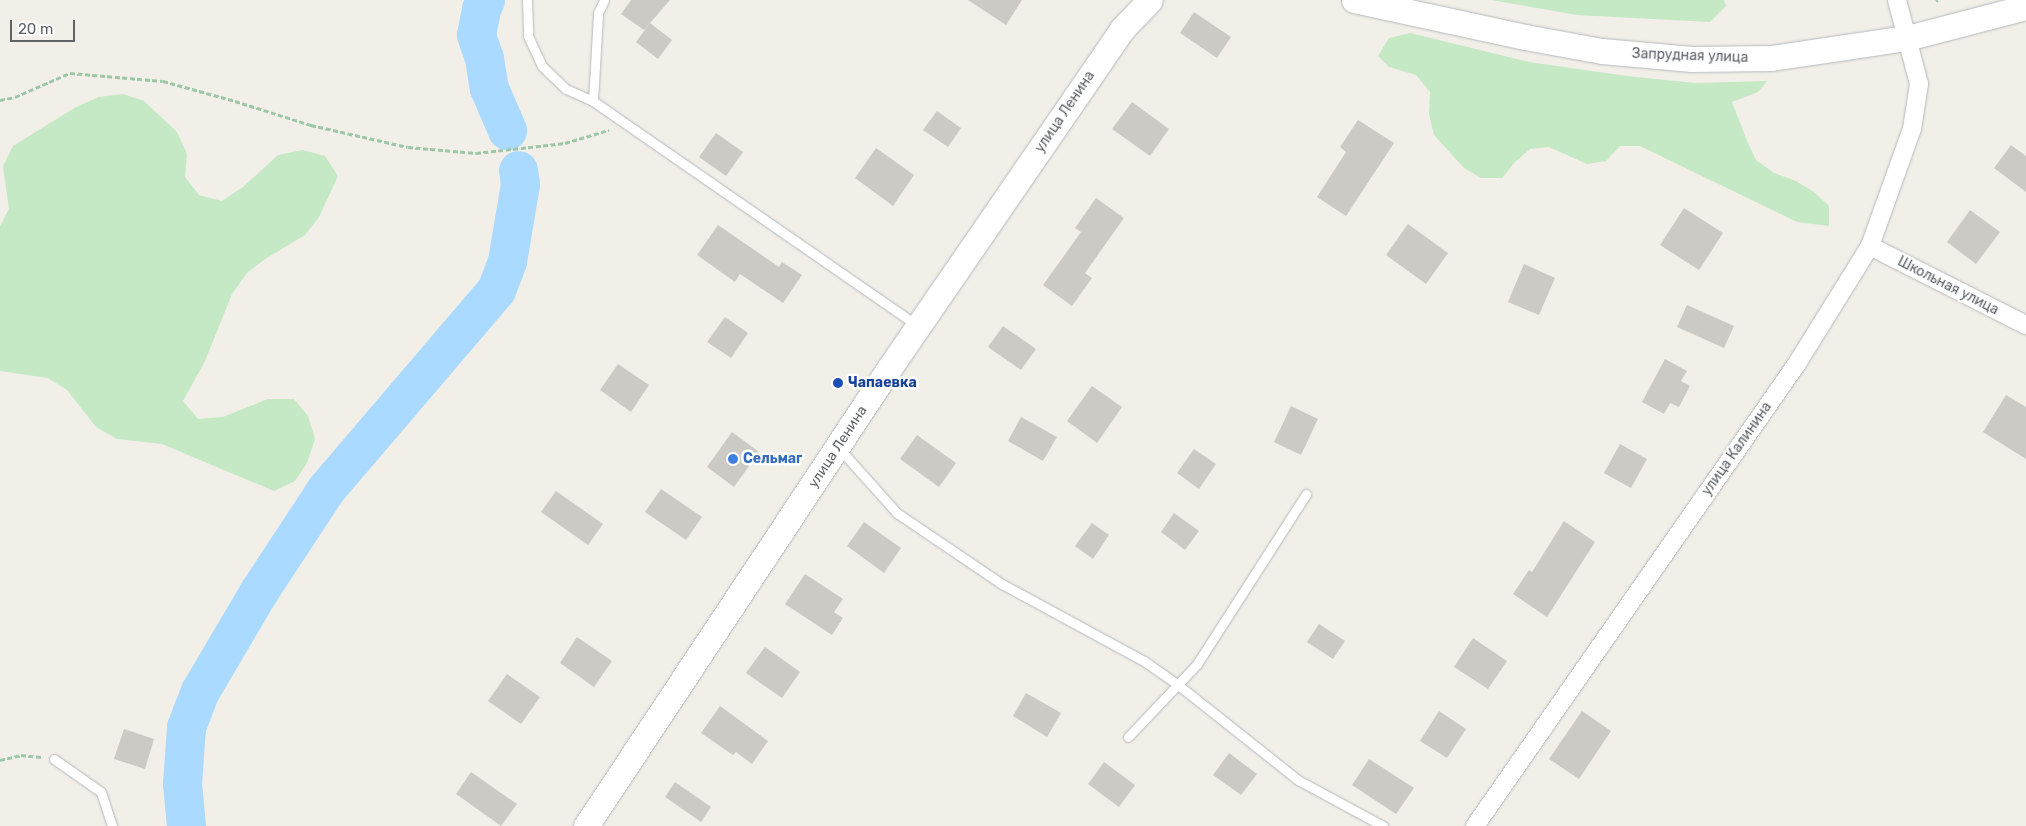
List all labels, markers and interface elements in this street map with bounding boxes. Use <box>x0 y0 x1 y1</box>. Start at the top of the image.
scale bar <box>12 10 78 42</box>
text: 20 m <box>18 20 53 38</box>
street label: Запрудная улица <box>1632 46 1748 66</box>
street label: улица Ленина <box>1032 68 1098 156</box>
street label: Школьная улица <box>1895 253 2001 319</box>
place label: Чапаевка <box>848 375 917 391</box>
marker: Чапаевка <box>832 377 844 389</box>
street label: улица Калинина <box>1698 399 1776 499</box>
street label: улица Ленина <box>805 403 871 491</box>
place label: Сельмаг <box>743 451 802 467</box>
marker: Сельмаг <box>727 453 739 465</box>

